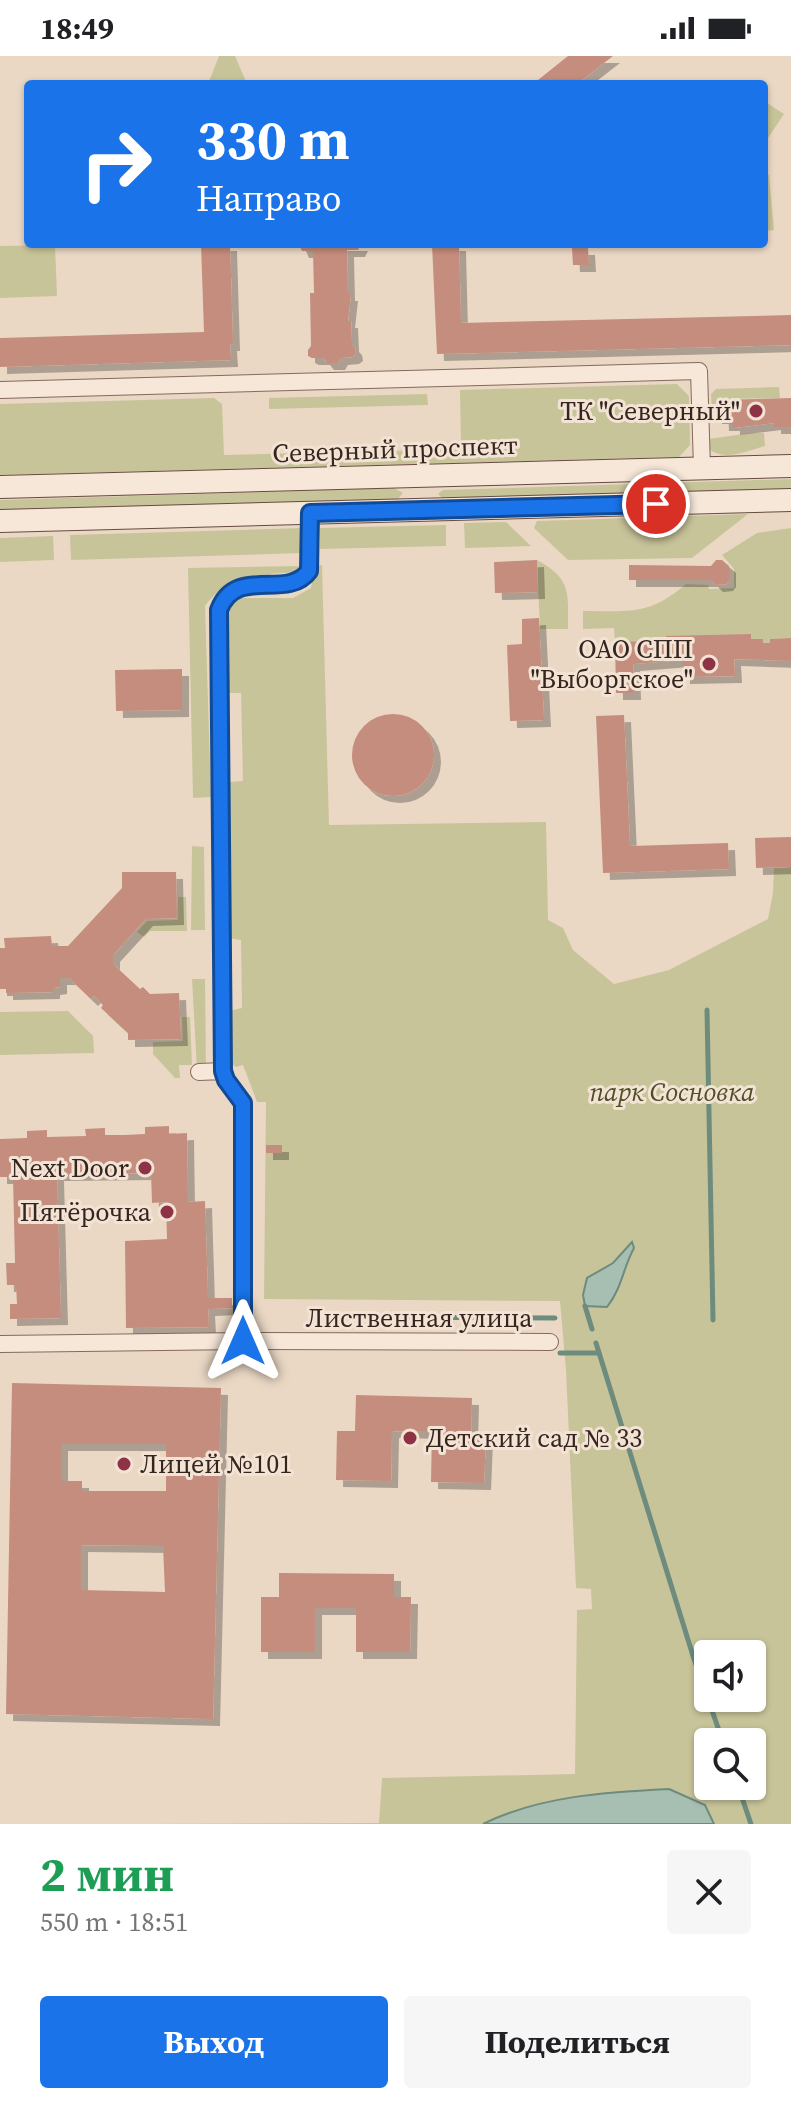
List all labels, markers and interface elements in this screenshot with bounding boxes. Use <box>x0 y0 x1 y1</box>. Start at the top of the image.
text: 18:49 <box>40 8 114 49</box>
text: 330 m <box>196 101 350 178</box>
icon: right <box>64 112 168 216</box>
text: Направо <box>196 174 341 223</box>
place label: ТК "Северный" <box>560 393 740 429</box>
marker: ТК "Северный" <box>747 402 765 420</box>
street label: Северный проспект <box>272 427 518 471</box>
pin <box>622 470 690 538</box>
icon: arrive <box>634 482 678 526</box>
place label: ОАО СПП "Выборгское" <box>530 631 693 697</box>
marker: ОАО СПП "Выборгское" <box>700 655 718 673</box>
park label: парк Сосновка <box>589 1074 755 1110</box>
place label: Next Door <box>11 1150 129 1186</box>
marker: Next Door <box>136 1159 154 1177</box>
place label: Пятёрочка <box>20 1194 152 1230</box>
marker: Пятёрочка <box>158 1203 176 1221</box>
position arrow <box>201 1299 285 1383</box>
street label: Лиственная улица <box>306 1300 533 1336</box>
place label: Детский сад № 33 <box>426 1420 642 1456</box>
marker: Детский сад № 33 <box>401 1429 419 1447</box>
place label: Лицей №101 <box>140 1446 292 1482</box>
marker: Лицей №101 <box>115 1455 133 1473</box>
map controls <box>694 1640 766 1800</box>
button: sound <box>694 1640 766 1712</box>
button: search <box>694 1728 766 1800</box>
text: 2 мин <box>40 1841 174 1907</box>
button: close <box>667 1850 751 1934</box>
text: 550 m · 18:51 <box>40 1904 188 1940</box>
button: Выход <box>40 1996 388 2088</box>
button: Поделиться <box>404 1996 751 2088</box>

